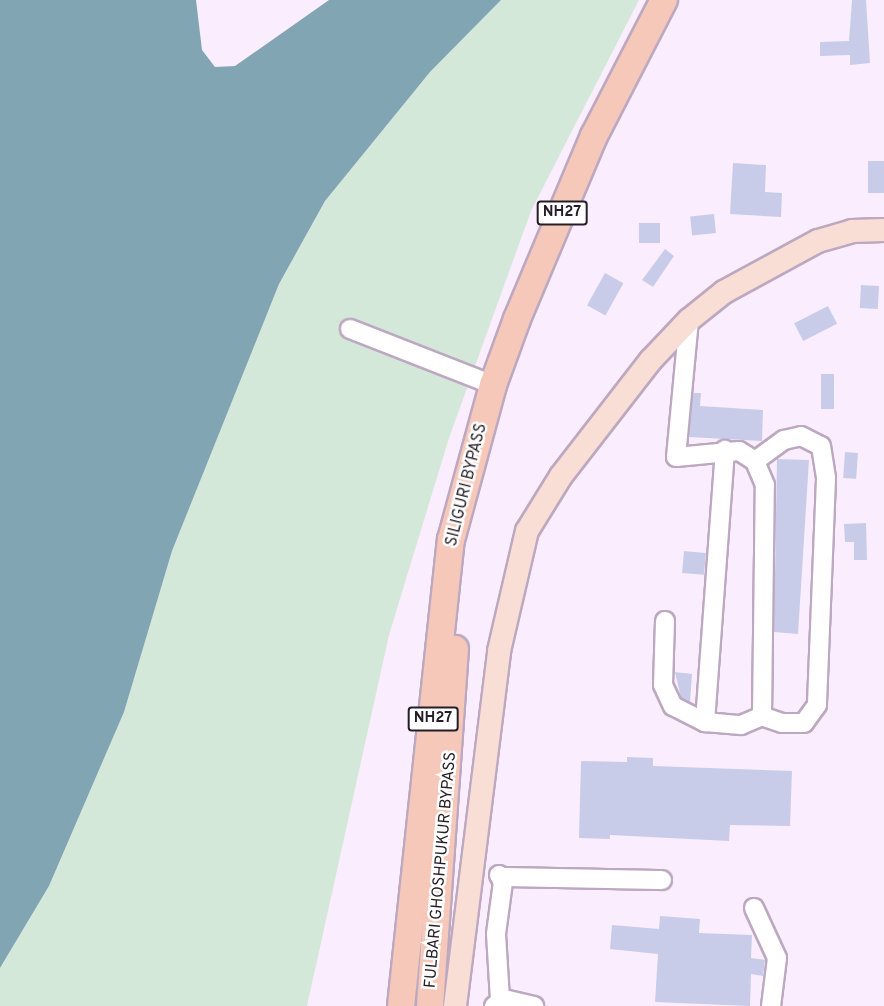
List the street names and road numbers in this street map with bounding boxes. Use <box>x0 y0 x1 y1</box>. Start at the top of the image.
road number: NH27 <box>536 201 588 225</box>
street label: SILIGURI BYPASS <box>442 422 492 548</box>
road number: NH27 <box>408 707 458 731</box>
street label: FULBARI GHOSHPUKUR BYPASS <box>421 751 461 989</box>

